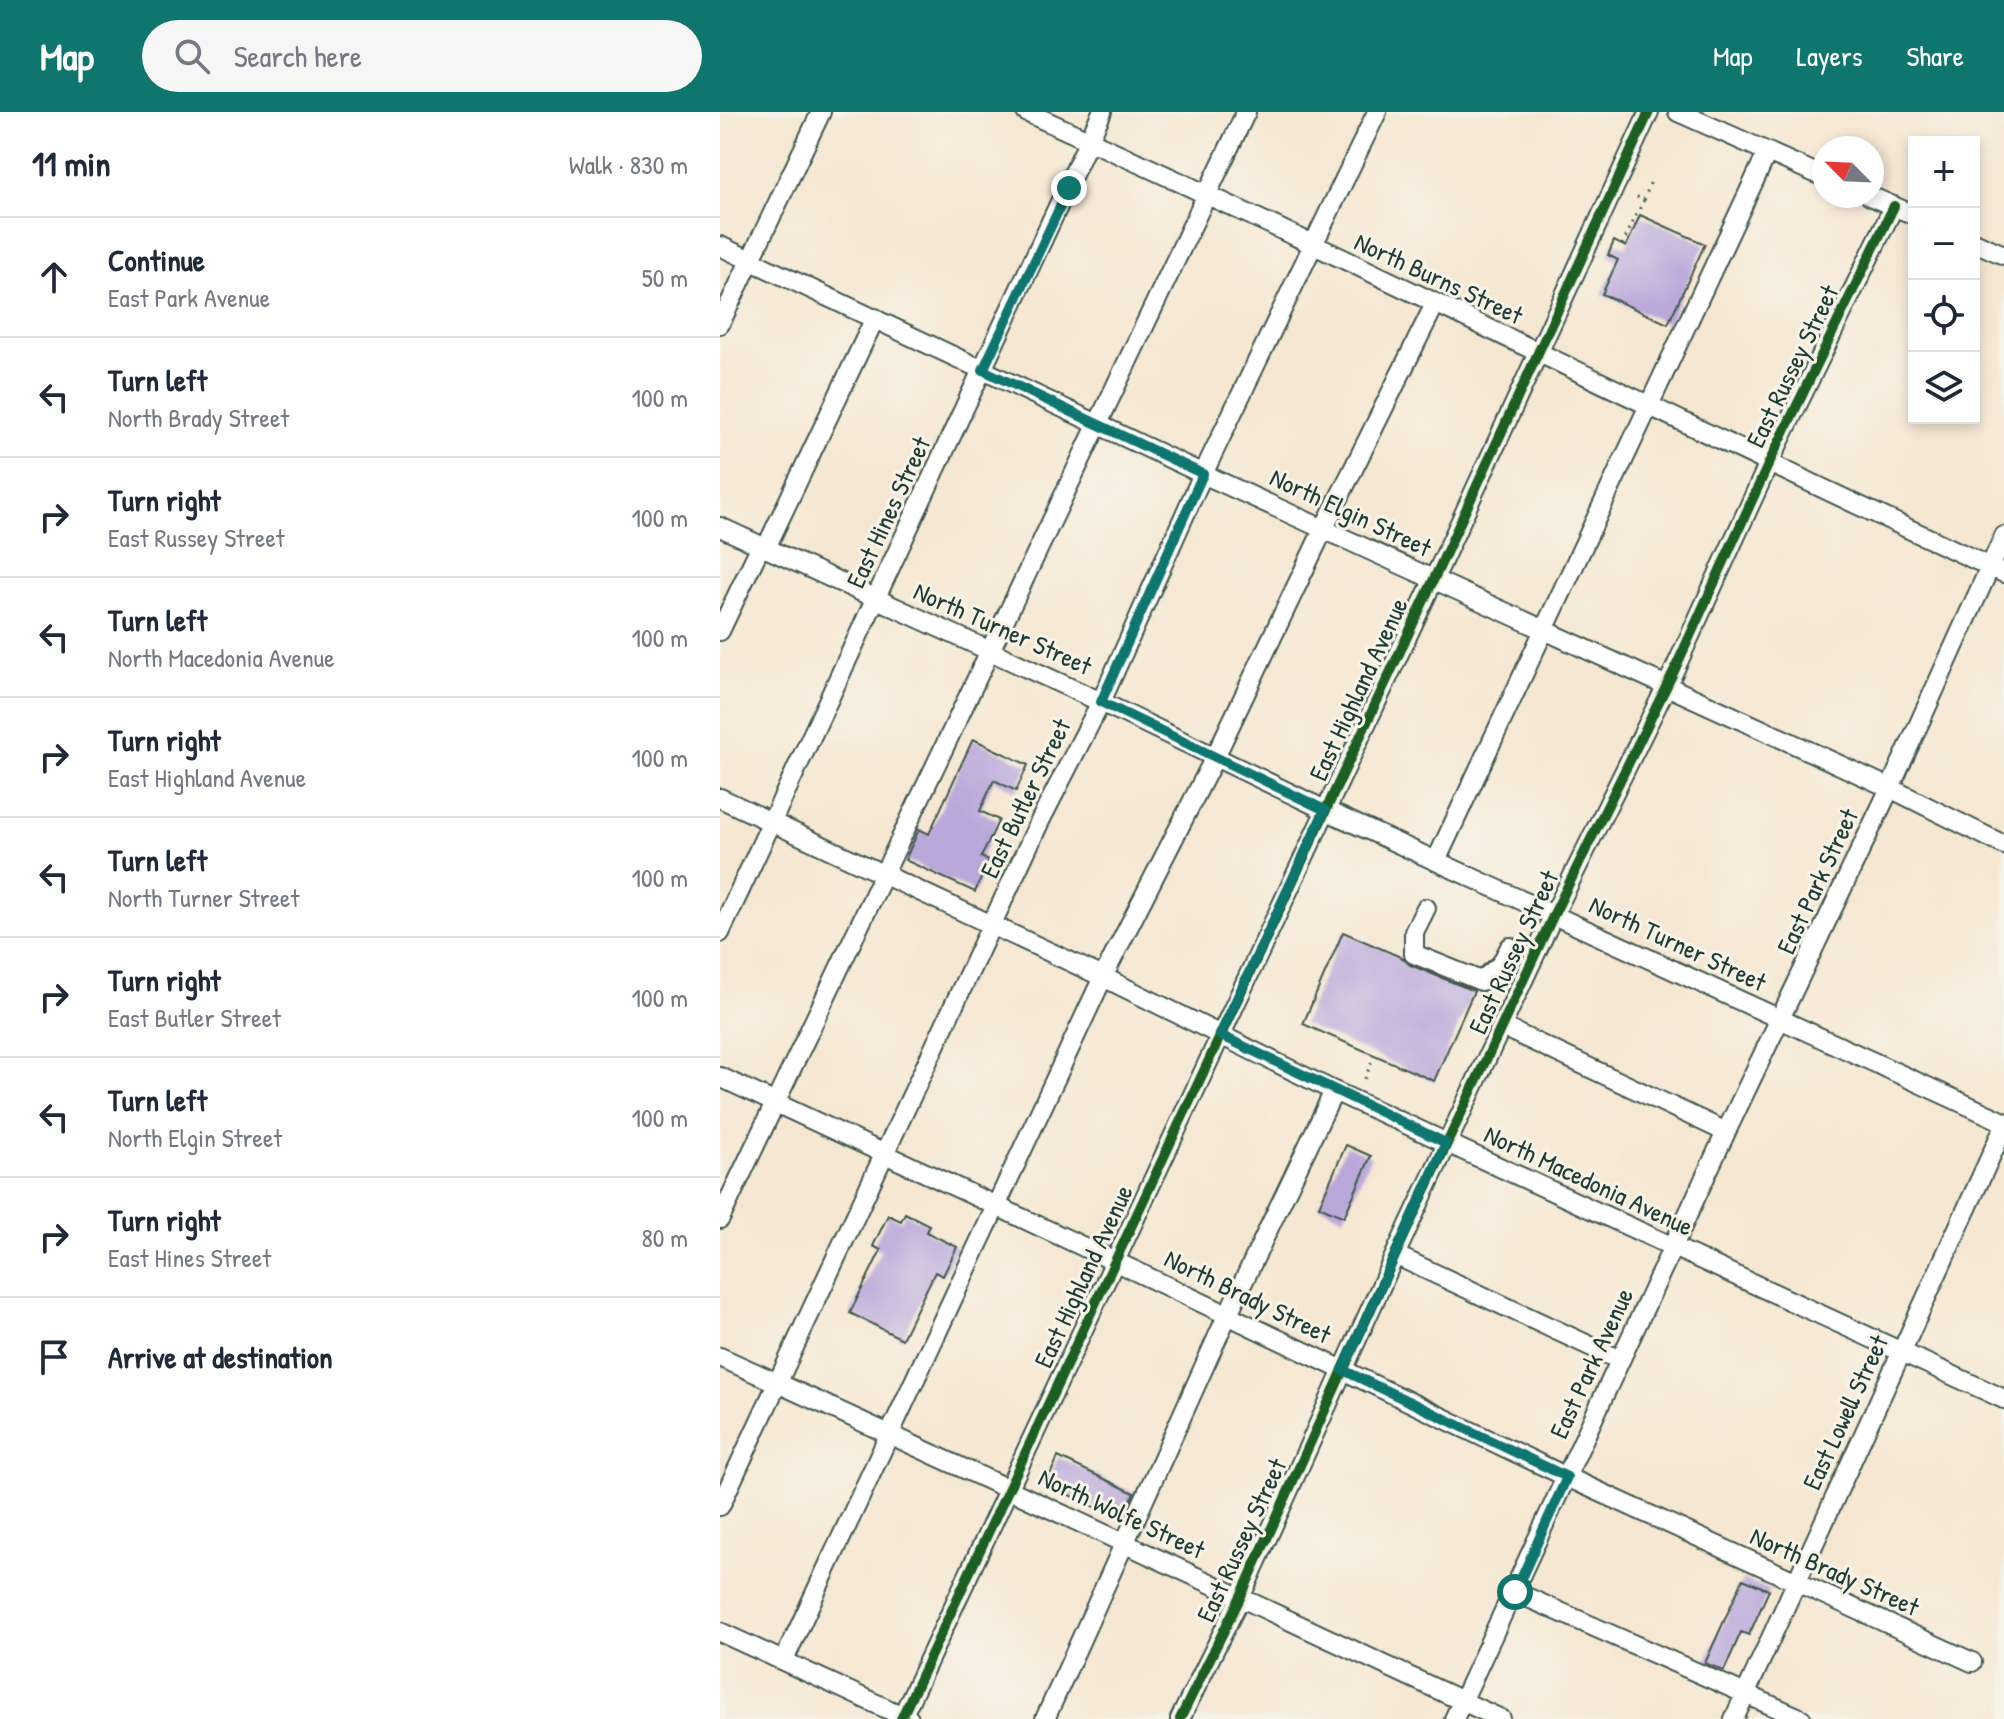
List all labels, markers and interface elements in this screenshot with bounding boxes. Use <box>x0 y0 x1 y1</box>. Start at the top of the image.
search box <box>142 20 702 92</box>
text: Map <box>40 30 94 82</box>
icon: search <box>170 34 214 78</box>
text: Search here <box>234 36 362 76</box>
text: Map <box>1713 37 1753 75</box>
text: Layers <box>1797 37 1862 75</box>
text: Share <box>1906 37 1964 75</box>
north arrow <box>1812 136 1884 208</box>
map controls <box>1908 136 1980 424</box>
button: + <box>1908 136 1980 208</box>
text: 11 min <box>32 141 111 187</box>
text: Walk · 830 m <box>569 147 688 182</box>
route end <box>1051 170 1087 206</box>
button: − <box>1908 208 1980 280</box>
street label: North Burns Street <box>1349 224 1530 333</box>
text: Continue <box>108 240 205 280</box>
icon: ahead <box>32 255 76 299</box>
text: 50 m <box>642 260 688 295</box>
street label: East Russey Street <box>1738 278 1847 453</box>
text: East Park Avenue <box>108 280 270 315</box>
button: locate <box>1908 280 1980 352</box>
button: layers <box>1908 352 1980 424</box>
text: Turn left <box>108 360 207 400</box>
icon: left <box>32 375 76 419</box>
text: 100 m <box>632 380 688 415</box>
text: North Brady Street <box>108 400 289 435</box>
street label: East Hines Street <box>838 430 939 593</box>
street label: North Elgin Street <box>1265 459 1438 565</box>
text: Turn right <box>108 480 221 520</box>
icon: right <box>32 495 76 539</box>
text: 100 m <box>632 500 688 535</box>
text: East Russey Street <box>108 520 285 555</box>
street label: North Turner Street <box>908 573 1098 683</box>
street label: East Highland Avenue <box>1300 592 1416 786</box>
text: Turn left <box>108 600 207 640</box>
icon: left <box>32 615 76 659</box>
text: 100 m <box>632 620 688 655</box>
text: North Macedonia Avenue <box>108 640 335 675</box>
street label: East Butler Street <box>971 712 1079 883</box>
text: Turn right <box>108 720 221 760</box>
icon: right <box>32 735 76 779</box>
text: 100 m <box>632 740 688 775</box>
text: East Highland Avenue <box>108 760 306 795</box>
street label: East Park Street <box>1768 802 1866 959</box>
text: Turn left <box>108 840 207 880</box>
icon: left <box>32 855 76 899</box>
text: 100 m <box>632 860 688 895</box>
street label: East Russey Street <box>1460 864 1567 1039</box>
text: North Turner Street <box>108 880 299 915</box>
street label: North Turner Street <box>1584 887 1773 1000</box>
text: Turn right <box>108 960 221 1000</box>
icon: right <box>32 975 76 1019</box>
text: 100 m <box>632 980 688 1015</box>
text: East Butler Street <box>108 1000 281 1035</box>
text: Turn left <box>108 1080 207 1120</box>
icon: left <box>32 1095 76 1139</box>
text: 100 m <box>632 1100 688 1135</box>
street label: North Macedonia Avenue <box>1479 1116 1699 1244</box>
text: North Elgin Street <box>108 1120 282 1155</box>
street label: East Highland Avenue <box>1025 1179 1141 1373</box>
text: Turn right <box>108 1200 221 1240</box>
icon: right <box>32 1215 76 1259</box>
text: 80 m <box>641 1220 688 1255</box>
text: East Hines Street <box>108 1240 271 1275</box>
street label: North Brady Street <box>1159 1241 1338 1352</box>
street label: East Park Avenue <box>1541 1282 1641 1444</box>
street label: East Lowell Street <box>1794 1328 1897 1495</box>
icon: arrive <box>32 1335 76 1379</box>
text: Arrive at destination <box>108 1337 333 1377</box>
street label: East Russey Street <box>1188 1452 1295 1627</box>
street label: North Wolfe Street <box>1033 1459 1212 1567</box>
street label: North Brady Street <box>1745 1518 1926 1624</box>
route start <box>1497 1574 1533 1610</box>

